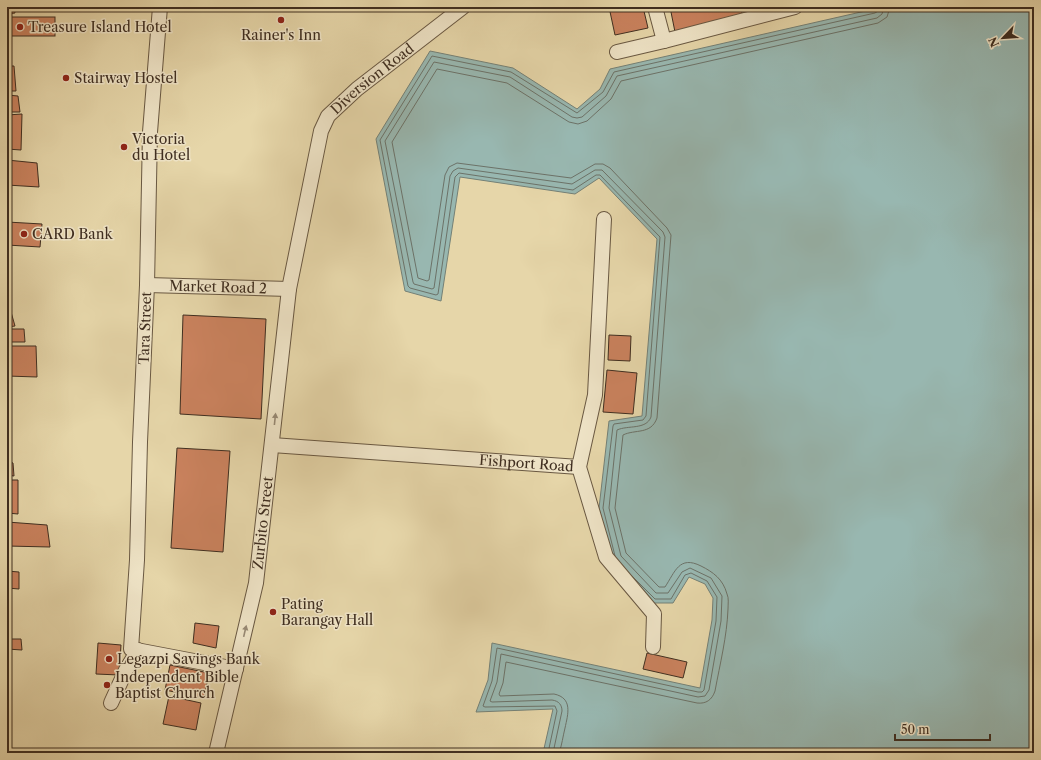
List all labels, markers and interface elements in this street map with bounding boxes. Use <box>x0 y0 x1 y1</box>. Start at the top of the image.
marker: Rainer's Inn <box>276 15 286 25</box>
place label: Treasure Island Hotel <box>28 18 172 36</box>
north arrow <box>983 18 1023 58</box>
marker: Treasure Island Hotel <box>15 22 25 32</box>
place label: Rainer's Inn <box>241 26 321 44</box>
text: N <box>985 35 1002 50</box>
street label: Diversion Road <box>327 39 418 118</box>
place label: Stairway Hostel <box>74 69 177 87</box>
marker: Stairway Hostel <box>61 73 71 83</box>
place label: Victoria du Hotel <box>131 130 190 164</box>
marker: Victoria du Hotel <box>119 142 129 152</box>
place label: CARD Bank <box>32 225 113 243</box>
marker: CARD Bank <box>19 229 29 239</box>
street label: Market Road 2 <box>169 277 267 297</box>
street label: Tara Street <box>135 291 155 365</box>
one-way arrow <box>272 413 278 425</box>
street label: Fishport Road <box>478 451 575 476</box>
street label: Zurbito Street <box>249 475 277 571</box>
place label: Pating Barangay Hall <box>281 595 373 629</box>
marker: Pating Barangay Hall <box>268 607 278 617</box>
one-way arrow <box>242 625 248 637</box>
place label: Legazpi Savings Bank <box>117 650 261 668</box>
marker: Legazpi Savings Bank <box>104 654 114 664</box>
place label: Independent Bible Baptist Church <box>115 668 239 702</box>
marker: Independent Bible Baptist Church <box>102 680 112 690</box>
scale bar <box>895 716 990 742</box>
text: 50 m <box>901 722 930 737</box>

